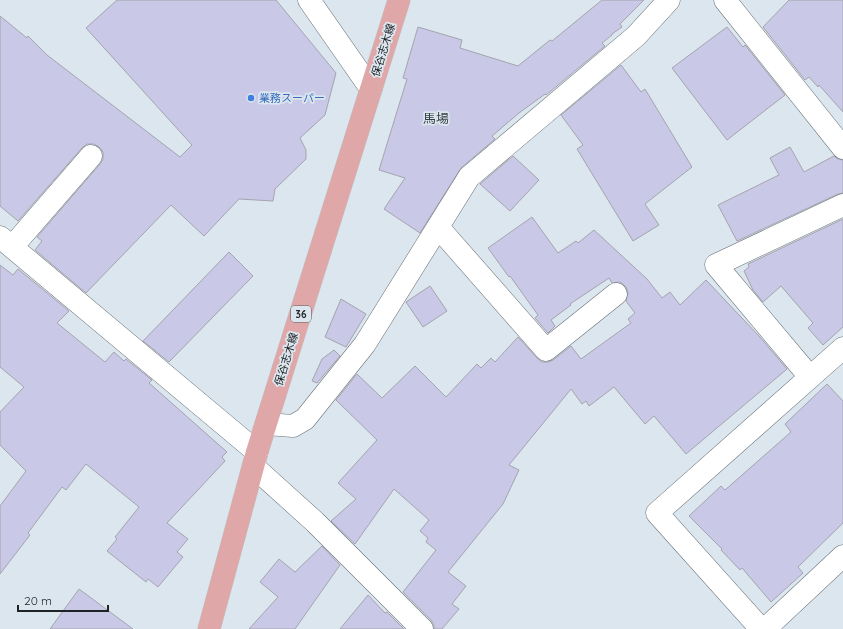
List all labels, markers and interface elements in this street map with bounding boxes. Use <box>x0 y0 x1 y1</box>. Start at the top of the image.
street label: 保谷志木線 <box>368 22 398 78</box>
place label: 業務スーパー <box>259 91 325 105</box>
marker: 業務スーパー <box>246 93 256 103</box>
district label: 馬場 <box>423 110 449 126</box>
road number: 36 <box>291 306 311 322</box>
street label: 保谷志木線 <box>271 331 301 387</box>
scale bar <box>18 587 108 613</box>
text: 20 m <box>24 593 52 608</box>

